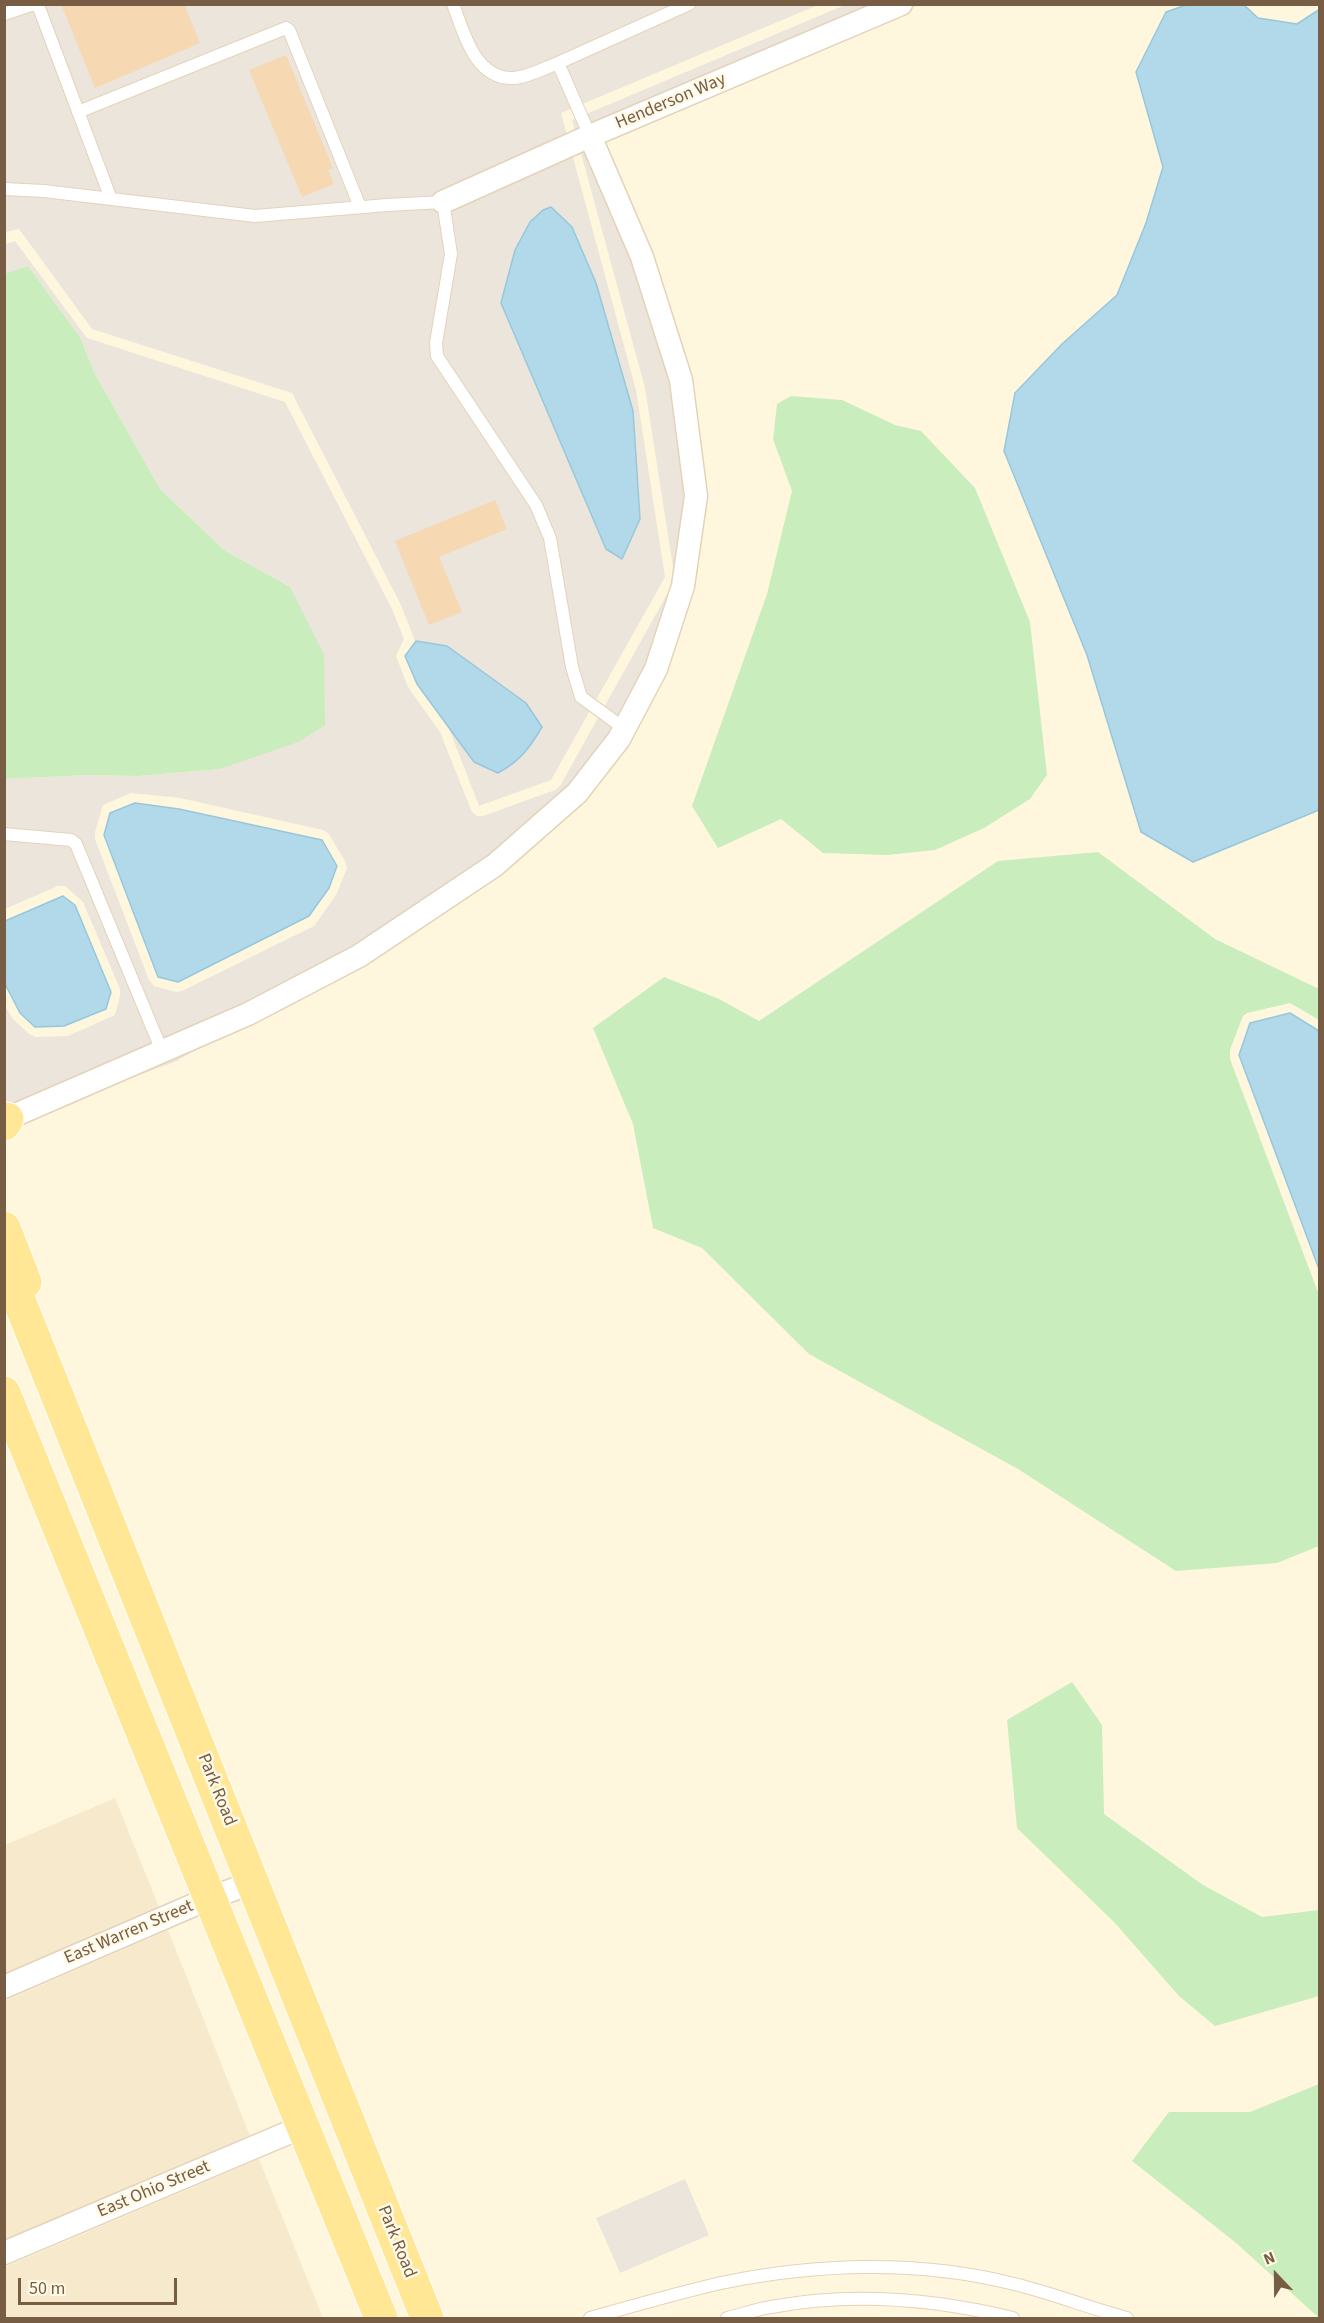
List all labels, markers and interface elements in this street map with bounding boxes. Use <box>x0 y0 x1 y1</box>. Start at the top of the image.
street label: Henderson Way <box>613 69 729 135</box>
street label: Park Road <box>192 1751 240 1829</box>
street label: East Warren Street <box>61 1896 197 1970</box>
street label: East Ohio Street <box>95 2157 213 2223</box>
street label: Park Road <box>372 2203 420 2281</box>
north arrow <box>1246 2245 1306 2305</box>
text: N <box>1260 2246 1278 2271</box>
scale bar <box>21 2266 180 2304</box>
text: 50 m <box>29 2276 65 2301</box>

